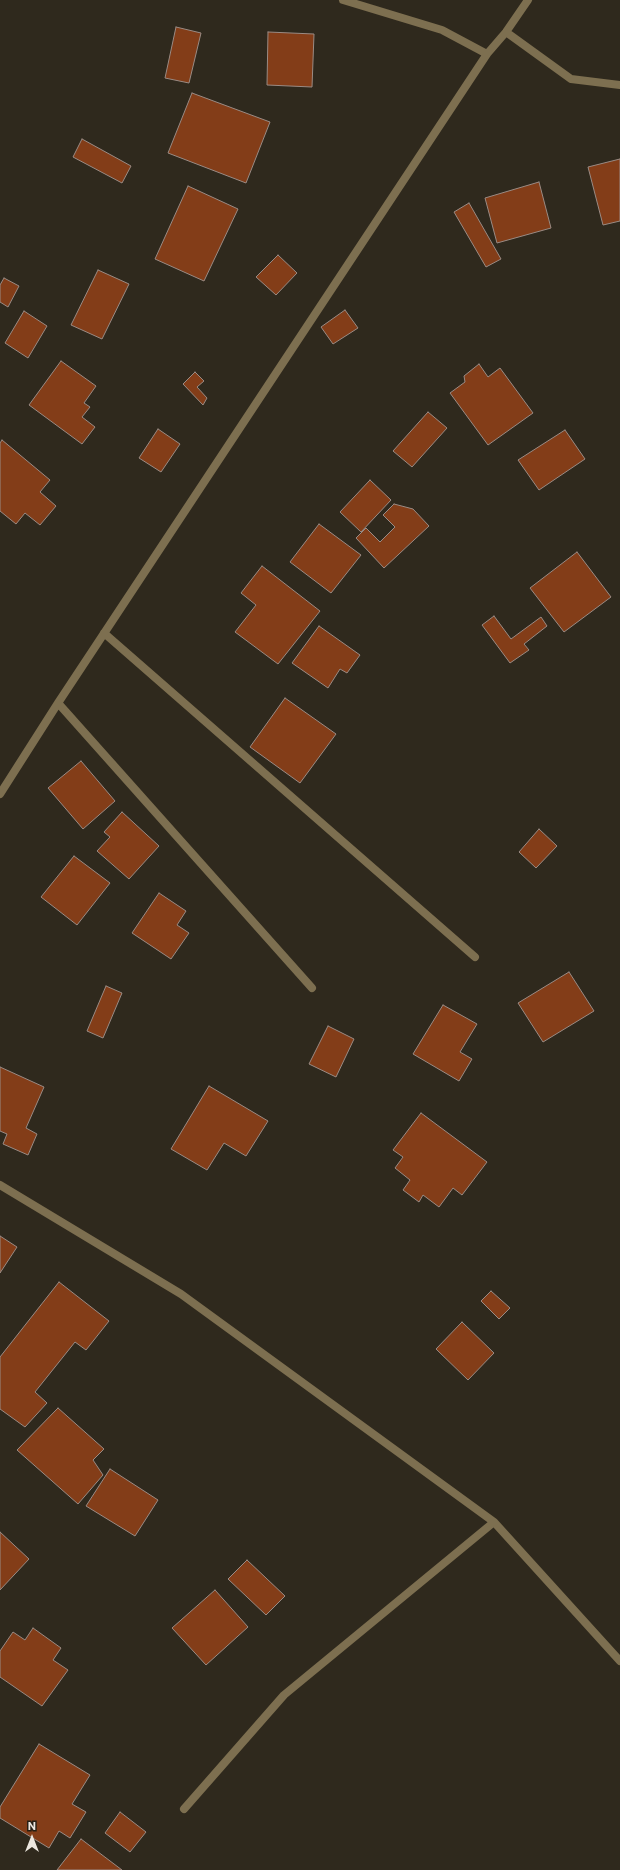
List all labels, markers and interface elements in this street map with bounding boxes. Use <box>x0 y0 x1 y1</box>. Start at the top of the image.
north arrow <box>12 1818 52 1858</box>
text: N <box>28 1819 36 1832</box>

